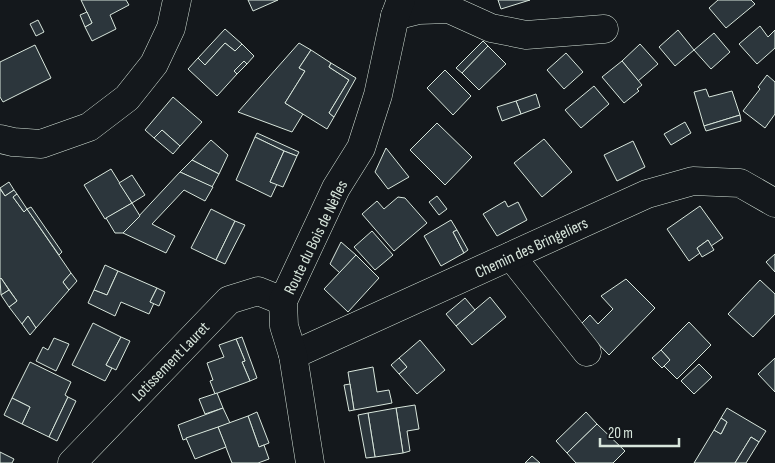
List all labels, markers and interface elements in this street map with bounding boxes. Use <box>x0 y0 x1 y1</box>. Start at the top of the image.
street label: Route du Bois de Nèfles <box>281 177 352 298</box>
street label: Chemin des Bringeliers <box>472 214 591 283</box>
street label: Lotissement Lauret <box>128 318 214 406</box>
scale bar <box>600 416 679 448</box>
text: 20 m <box>608 424 633 443</box>

